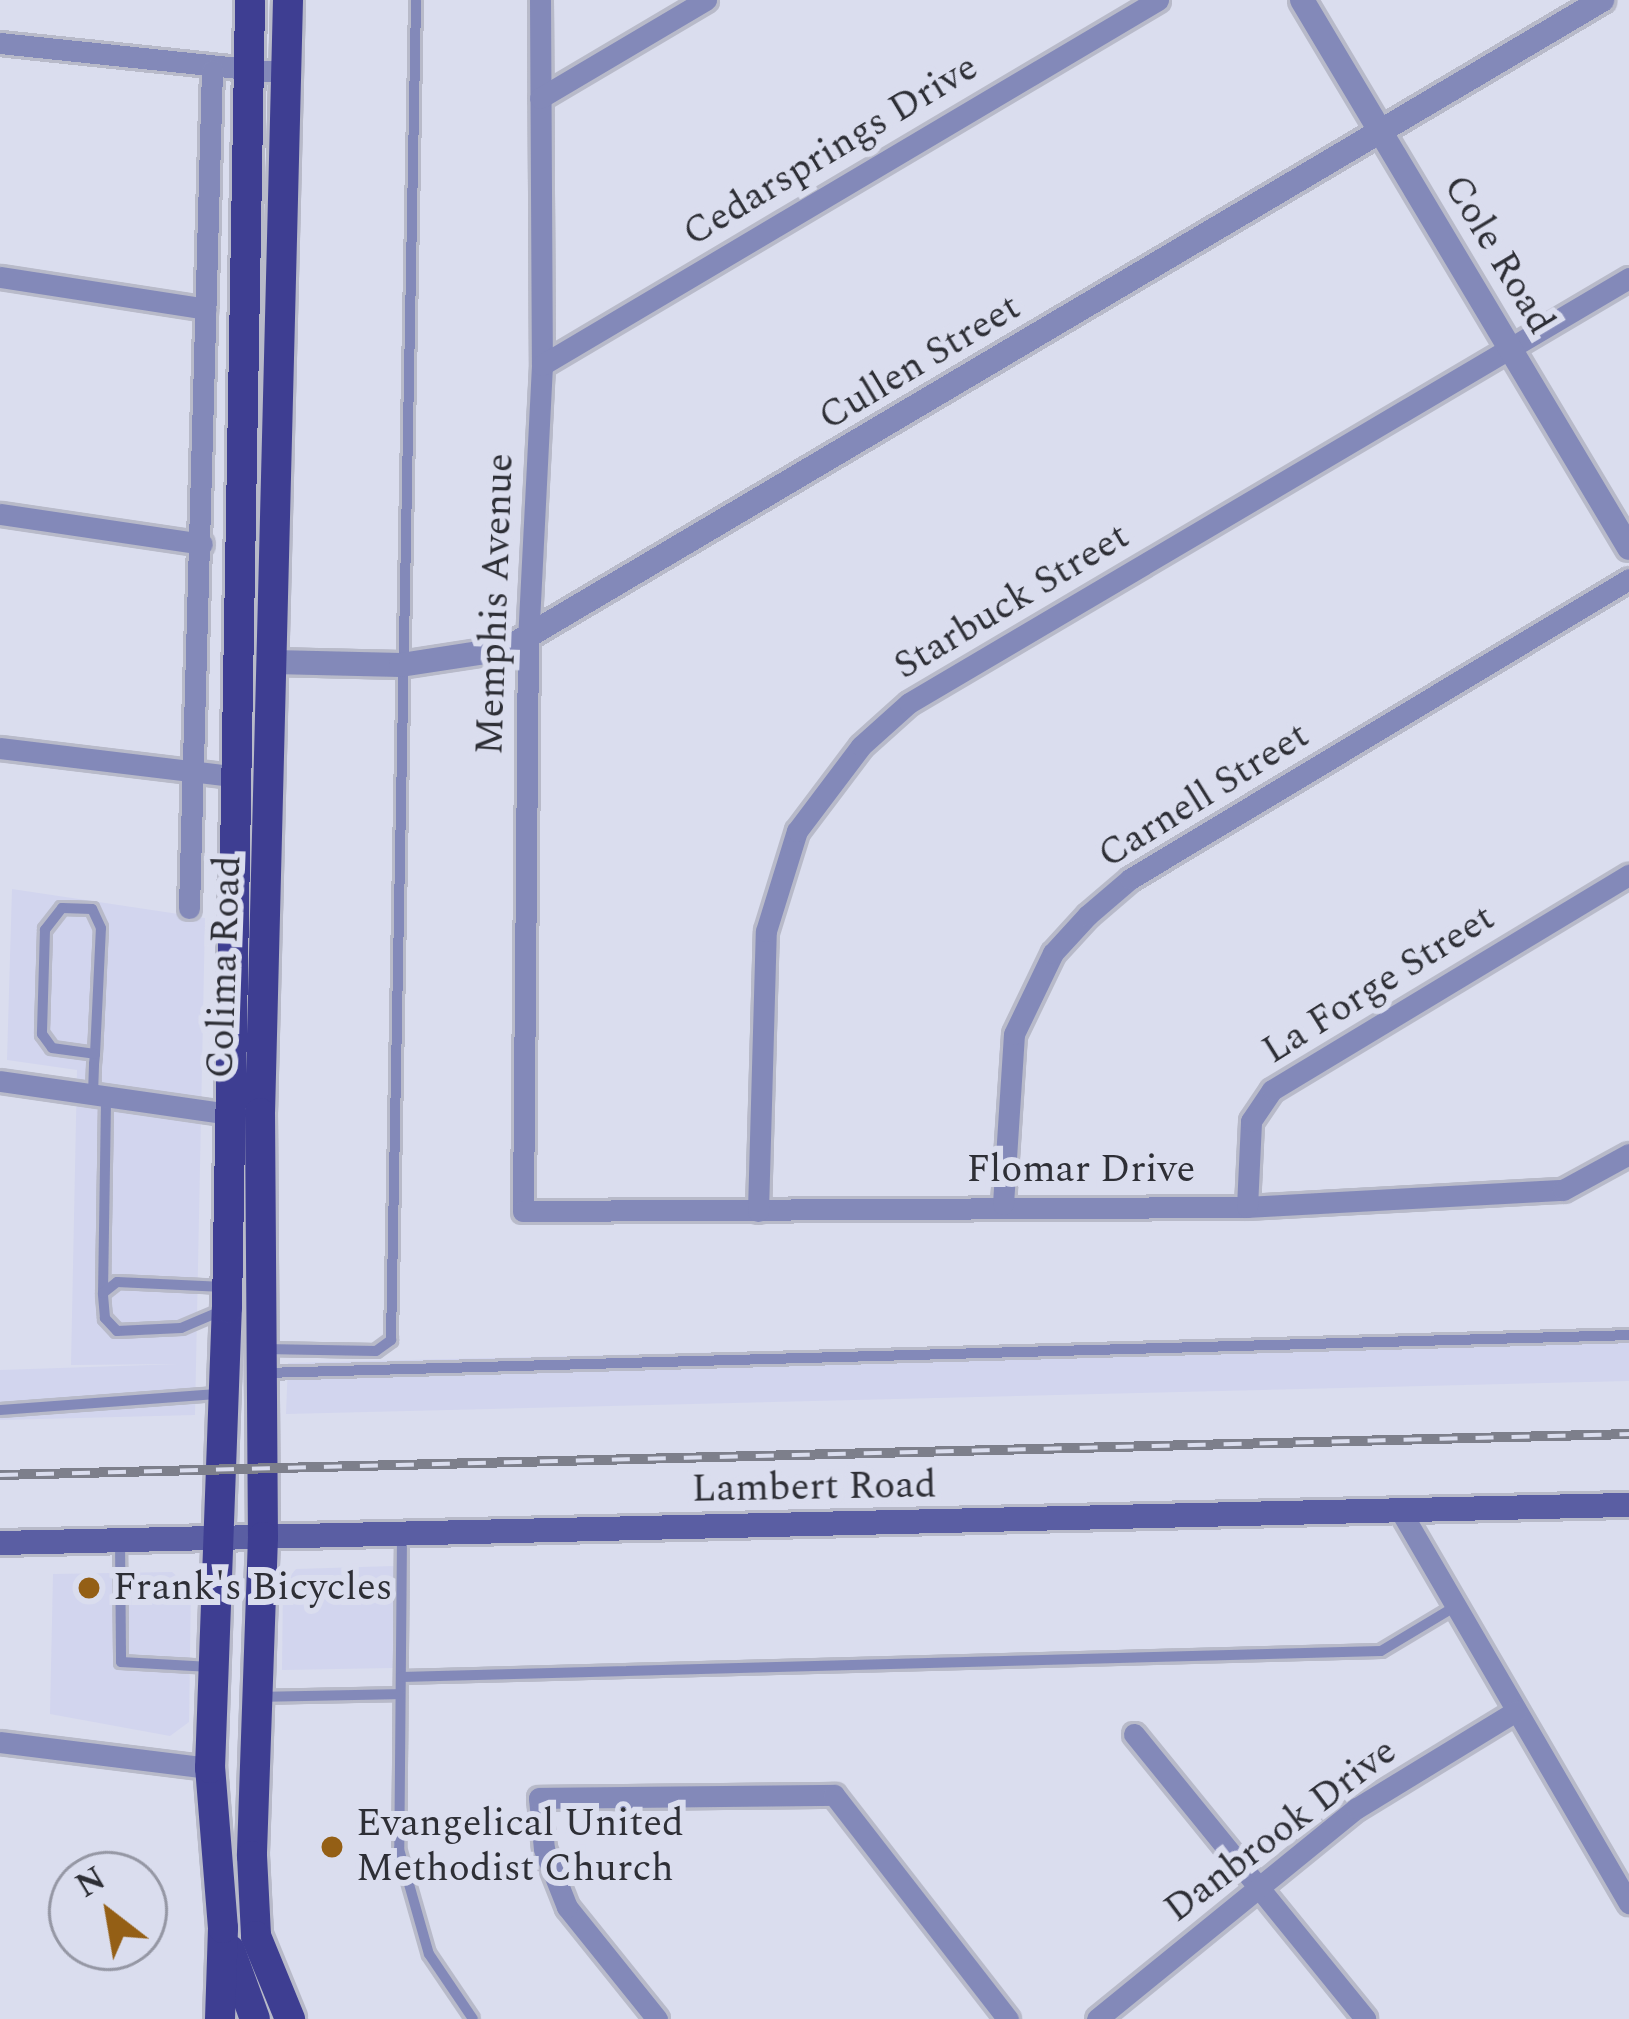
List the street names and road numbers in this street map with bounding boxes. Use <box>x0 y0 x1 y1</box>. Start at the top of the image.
street label: Cedarsprings Drive <box>675 44 987 258</box>
street label: Cole Road <box>1432 167 1564 343</box>
street label: Cullen Street <box>811 285 1029 441</box>
street label: Memphis Avenue <box>467 452 525 756</box>
street label: Starbuck Street <box>886 514 1138 690</box>
street label: Carnell Street <box>1090 713 1318 879</box>
street label: Colima Road <box>198 855 252 1079</box>
street label: La Forge Street <box>1254 895 1504 1075</box>
street label: Flomar Drive <box>967 1147 1195 1193</box>
street label: Lambert Road <box>691 1462 937 1514</box>
street label: Danbrook Drive <box>1156 1729 1406 1933</box>

